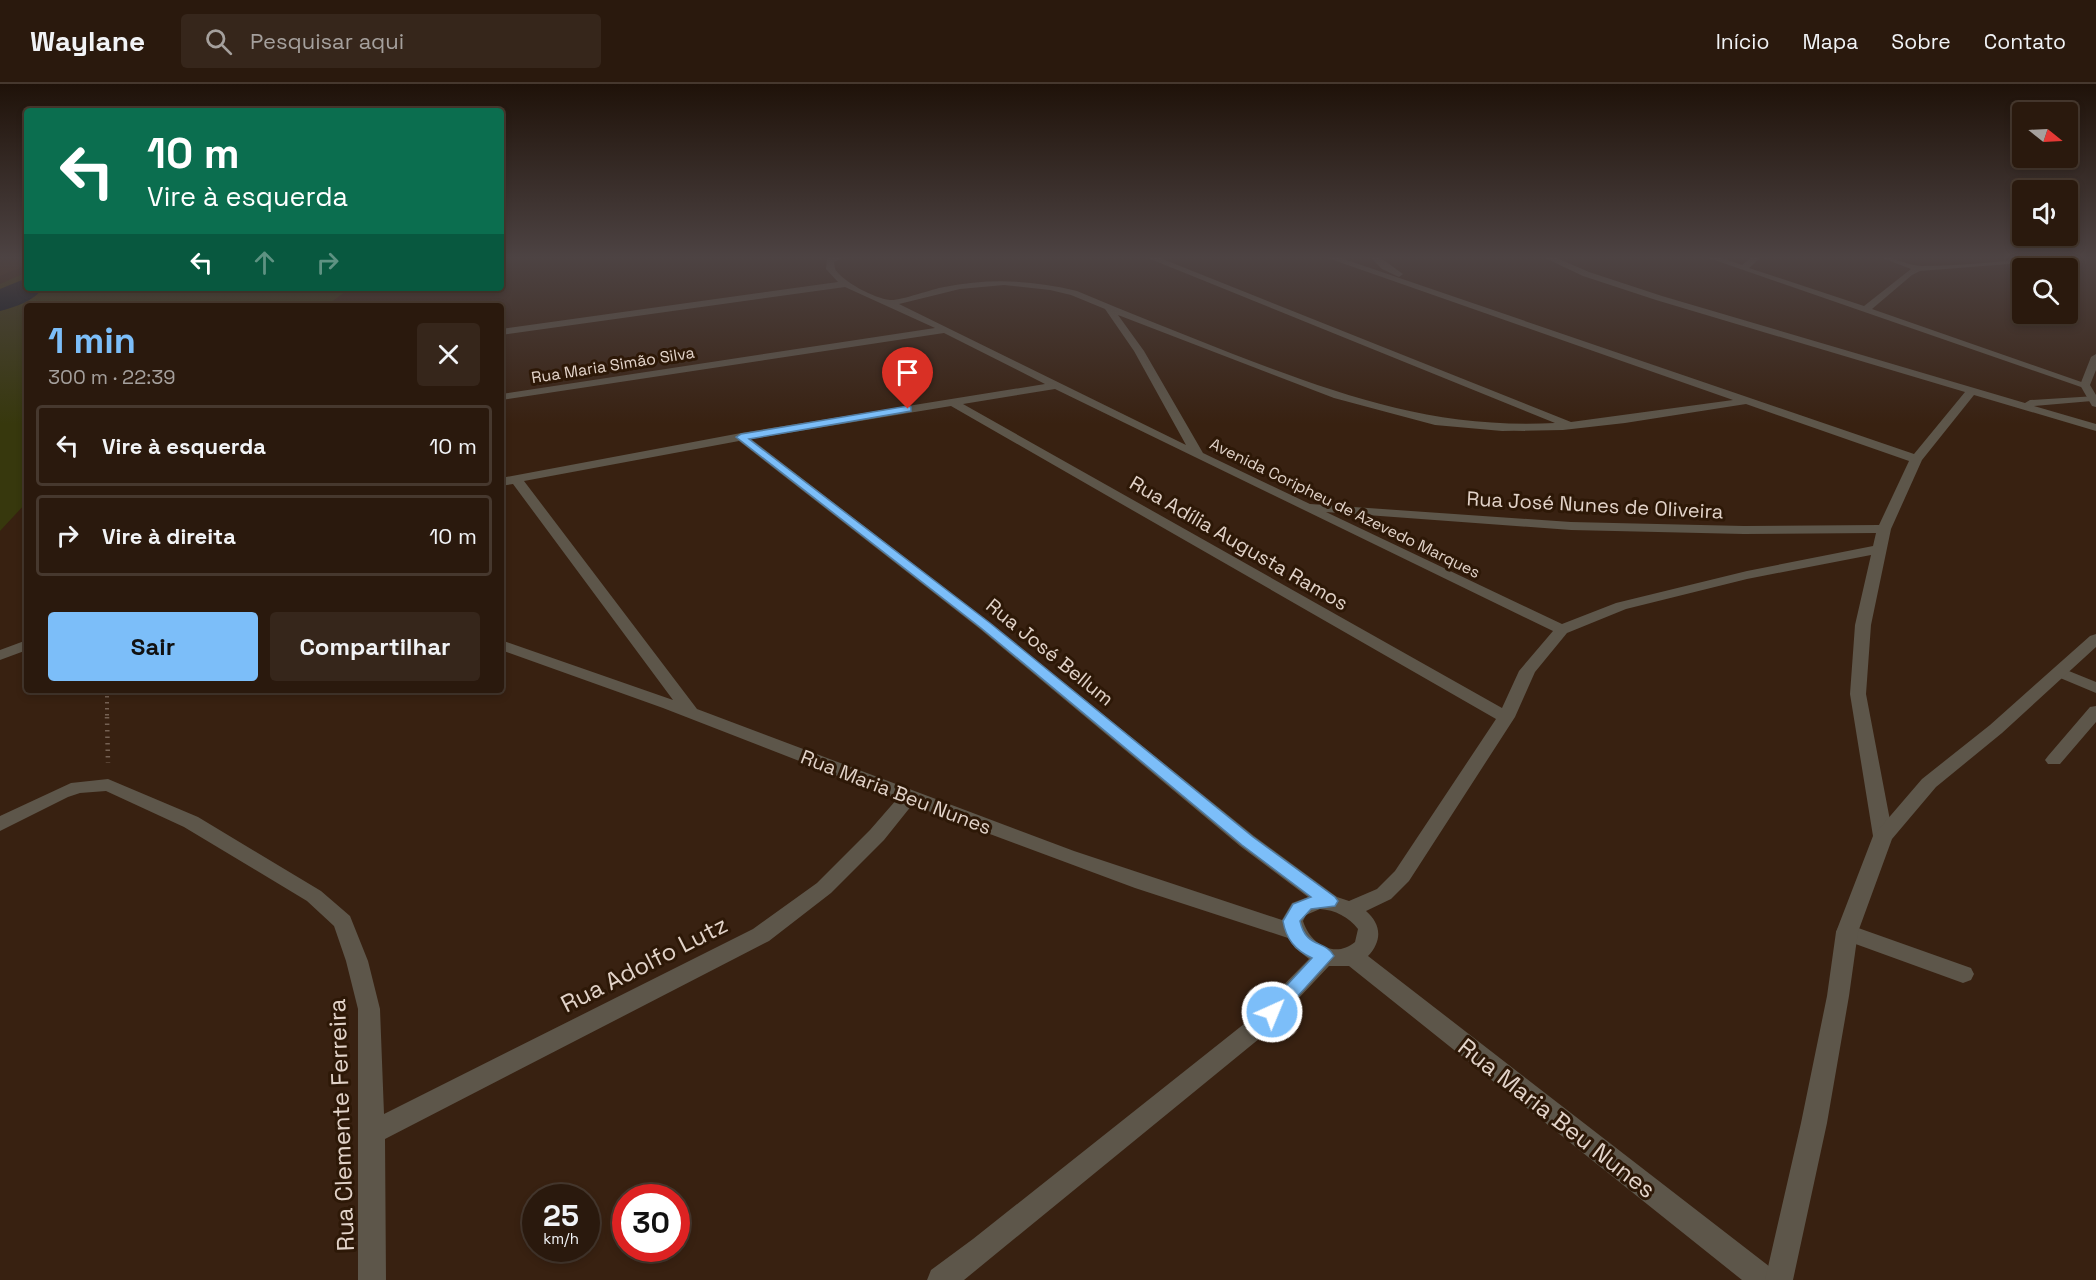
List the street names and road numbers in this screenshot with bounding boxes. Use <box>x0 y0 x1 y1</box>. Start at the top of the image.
street label: Rua Maria Simão Silva <box>530 342 696 388</box>
street label: Avenida Coripheu de Azevedo Marques <box>1206 433 1484 583</box>
street label: Rua Adília Augusta Ramos <box>1125 470 1353 616</box>
street label: Rua José Nunes de Oliveira <box>1466 485 1724 525</box>
street label: Rua José Bellum <box>981 592 1119 712</box>
street label: Rua Maria Beu Nunes <box>797 744 995 840</box>
street label: Rua Adolfo Lutz <box>555 909 733 1019</box>
street label: Rua Clemente Ferreira <box>321 998 361 1252</box>
street label: Rua Maria Beu Nunes <box>1452 1031 1662 1205</box>

